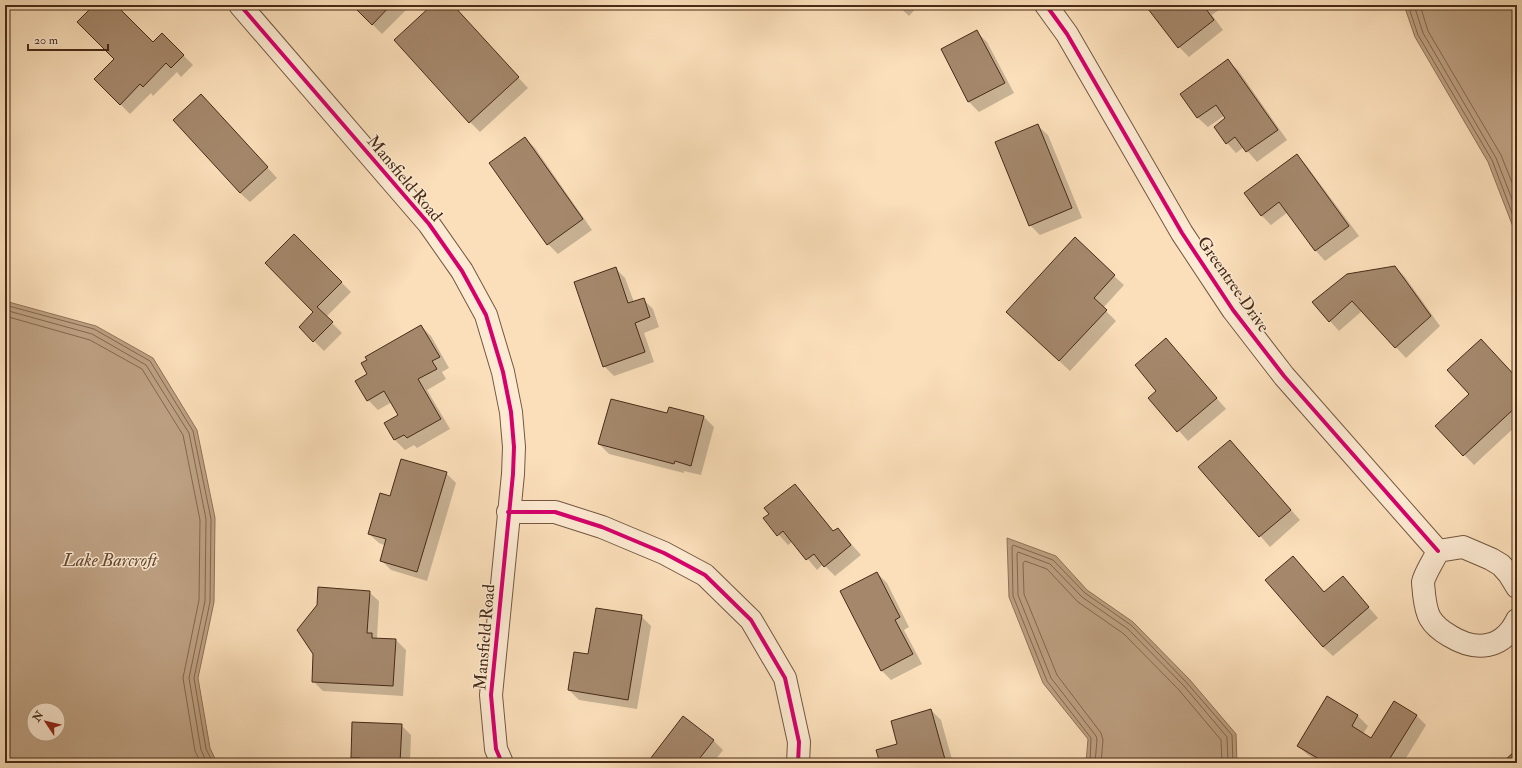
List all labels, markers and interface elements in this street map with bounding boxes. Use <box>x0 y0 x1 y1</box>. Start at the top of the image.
scale bar <box>28 26 108 52</box>
text: 20 m <box>34 33 59 48</box>
street label: Mansfield Road <box>362 131 447 226</box>
street label: Greentree Drive <box>1193 232 1274 336</box>
water label: Lake Barcroft <box>62 549 158 572</box>
street label: Mansfield Road <box>469 583 500 691</box>
north arrow <box>26 702 66 742</box>
text: N <box>29 708 47 725</box>

